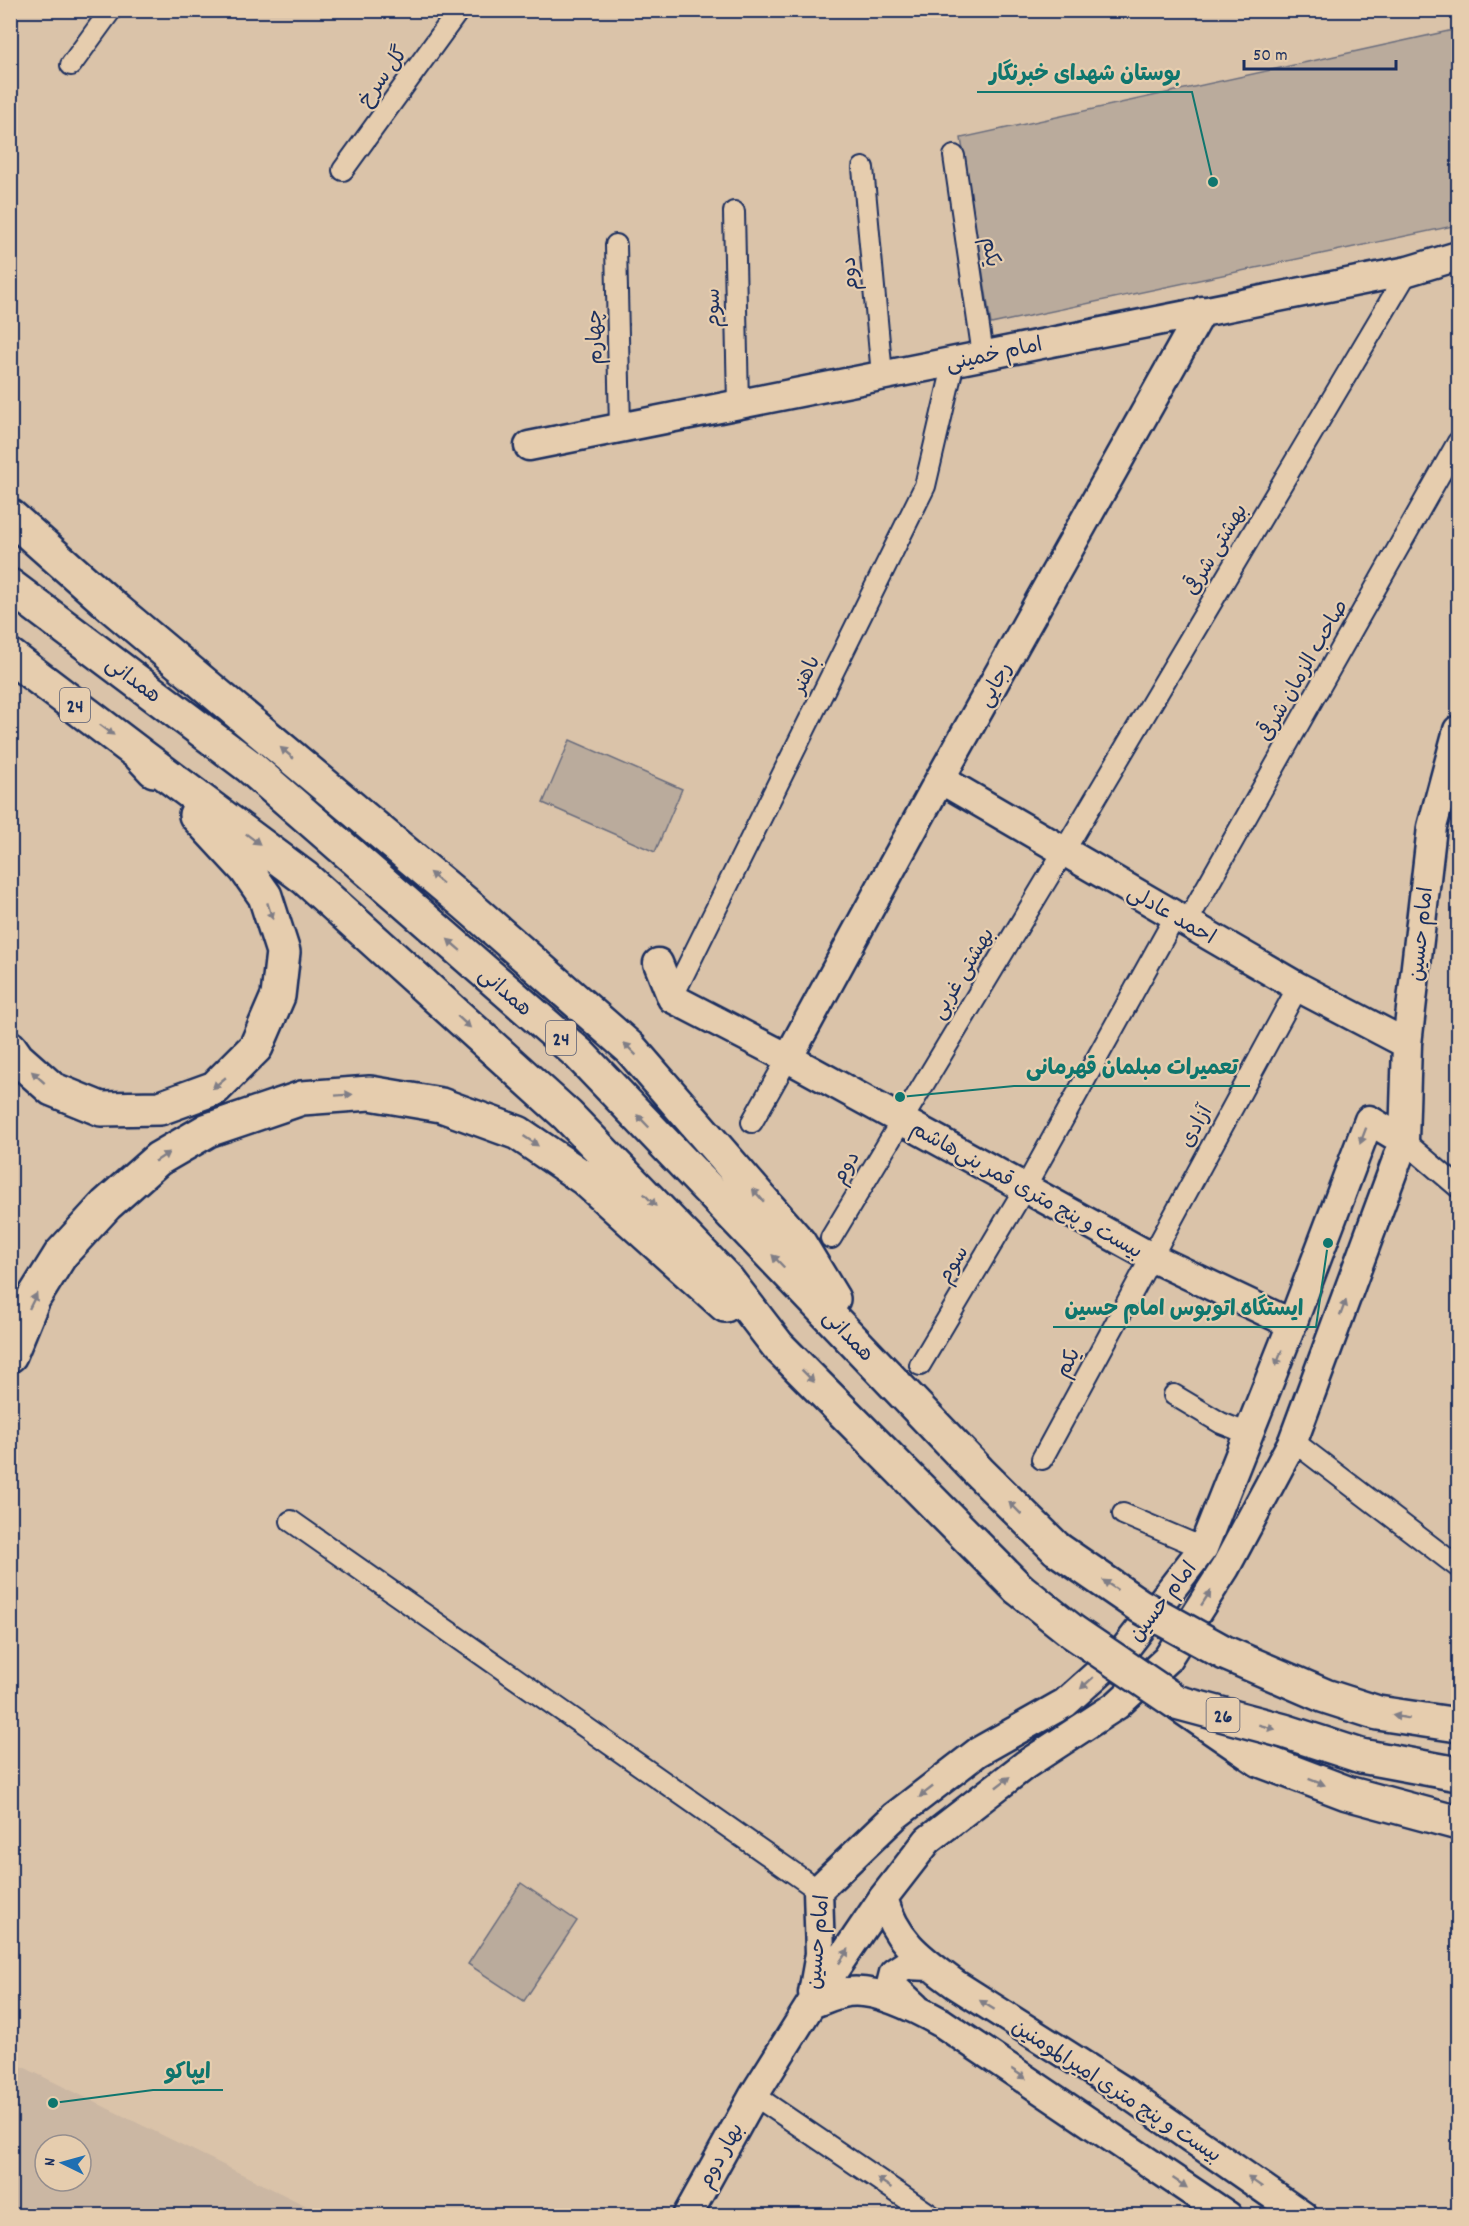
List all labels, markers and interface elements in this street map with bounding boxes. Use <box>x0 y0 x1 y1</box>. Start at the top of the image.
scale bar <box>1244 33 1396 71</box>
street label: گل سرخ <box>352 41 417 114</box>
text: 50 m <box>1253 44 1288 69</box>
callout: بوستان شهدای خبرنگار <box>977 52 1192 92</box>
text: بوستان شهدای خبرنگار <box>987 59 1181 91</box>
street label: یکم <box>972 236 1006 269</box>
street label: دوم <box>836 255 868 292</box>
street label: سوم <box>700 288 730 328</box>
street label: چهارم <box>582 309 612 365</box>
street label: امام خمینی <box>944 331 1046 381</box>
street label: بهشتی شرقی <box>1177 498 1257 602</box>
street label: صاحب الزمان شرقی <box>1251 595 1357 748</box>
street label: همدانی <box>98 651 166 712</box>
street label: باهنر <box>785 651 830 701</box>
street label: رجایی <box>972 657 1021 714</box>
road number: 24 <box>60 688 90 722</box>
one-way arrow <box>99 723 115 736</box>
one-way arrow <box>280 747 295 760</box>
one-way arrow <box>246 833 261 845</box>
one-way arrow <box>428 872 444 885</box>
street label: احمد عادلی <box>1121 879 1220 954</box>
street label: امام حسین <box>1403 885 1443 983</box>
one-way arrow <box>266 902 275 920</box>
street label: بهشتی غربی <box>925 923 1004 1026</box>
one-way arrow <box>447 939 462 952</box>
street label: همدانی <box>471 961 537 1025</box>
one-way arrow <box>457 1015 472 1029</box>
road number: 24 <box>546 1021 576 1055</box>
one-way arrow <box>623 1042 637 1056</box>
callout: تعمیرات مبلمان قهرمانی <box>1014 1046 1250 1086</box>
text: تعمیرات مبلمان قهرمانی <box>1026 1054 1239 1085</box>
one-way arrow <box>31 1071 46 1084</box>
one-way arrow <box>211 1076 227 1089</box>
one-way arrow <box>335 1091 354 1100</box>
street label: آزادی <box>1174 1100 1222 1154</box>
one-way arrow <box>636 1113 650 1128</box>
street label: بیست و پنج متری قمر بنی‌هاشم <box>904 1115 1147 1268</box>
one-way arrow <box>1357 1127 1367 1145</box>
one-way arrow <box>523 1135 539 1146</box>
street label: دوم <box>826 1146 869 1191</box>
one-way arrow <box>154 1152 171 1163</box>
one-way arrow <box>752 1188 765 1203</box>
one-way arrow <box>643 1193 657 1208</box>
street label: سوم <box>931 1241 978 1290</box>
one-way arrow <box>772 1254 786 1268</box>
callout: ایستگاه اتوبوس امام حسین <box>1053 1287 1316 1327</box>
one-way arrow <box>28 1292 38 1309</box>
text: ایستگاه اتوبوس امام حسین <box>1065 1294 1303 1326</box>
one-way arrow <box>1338 1299 1348 1317</box>
street label: همدانی <box>814 1304 879 1370</box>
street label: یکم <box>1049 1343 1090 1384</box>
one-way arrow <box>1274 1349 1283 1367</box>
one-way arrow <box>801 1369 815 1383</box>
one-way arrow <box>1009 1501 1023 1515</box>
street label: امام حسین <box>1123 1556 1206 1650</box>
one-way arrow <box>1102 1580 1118 1591</box>
one-way arrow <box>1201 1589 1212 1606</box>
one-way arrow <box>1080 1676 1094 1690</box>
road number: 26 <box>1206 1698 1240 1732</box>
one-way arrow <box>1391 1712 1410 1721</box>
one-way arrow <box>1258 1722 1276 1732</box>
one-way arrow <box>995 1777 1010 1789</box>
one-way arrow <box>1309 1777 1327 1787</box>
one-way arrow <box>918 1786 933 1798</box>
street label: امام حسین <box>801 1893 839 1991</box>
one-way arrow <box>838 1948 850 1964</box>
one-way arrow <box>980 1999 996 2011</box>
street label: بیست و پنج متری امیرالمومنین <box>1004 2013 1226 2172</box>
callout: ایپاکو <box>153 2050 223 2090</box>
text: ایپاکو <box>163 2058 211 2089</box>
one-way arrow <box>1010 2068 1026 2080</box>
street label: بهار دوم <box>692 2118 753 2195</box>
north arrow <box>33 2133 93 2193</box>
text: N <box>39 2157 62 2167</box>
one-way arrow <box>876 2177 892 2189</box>
one-way arrow <box>1172 2177 1188 2188</box>
one-way arrow <box>1247 2177 1263 2188</box>

